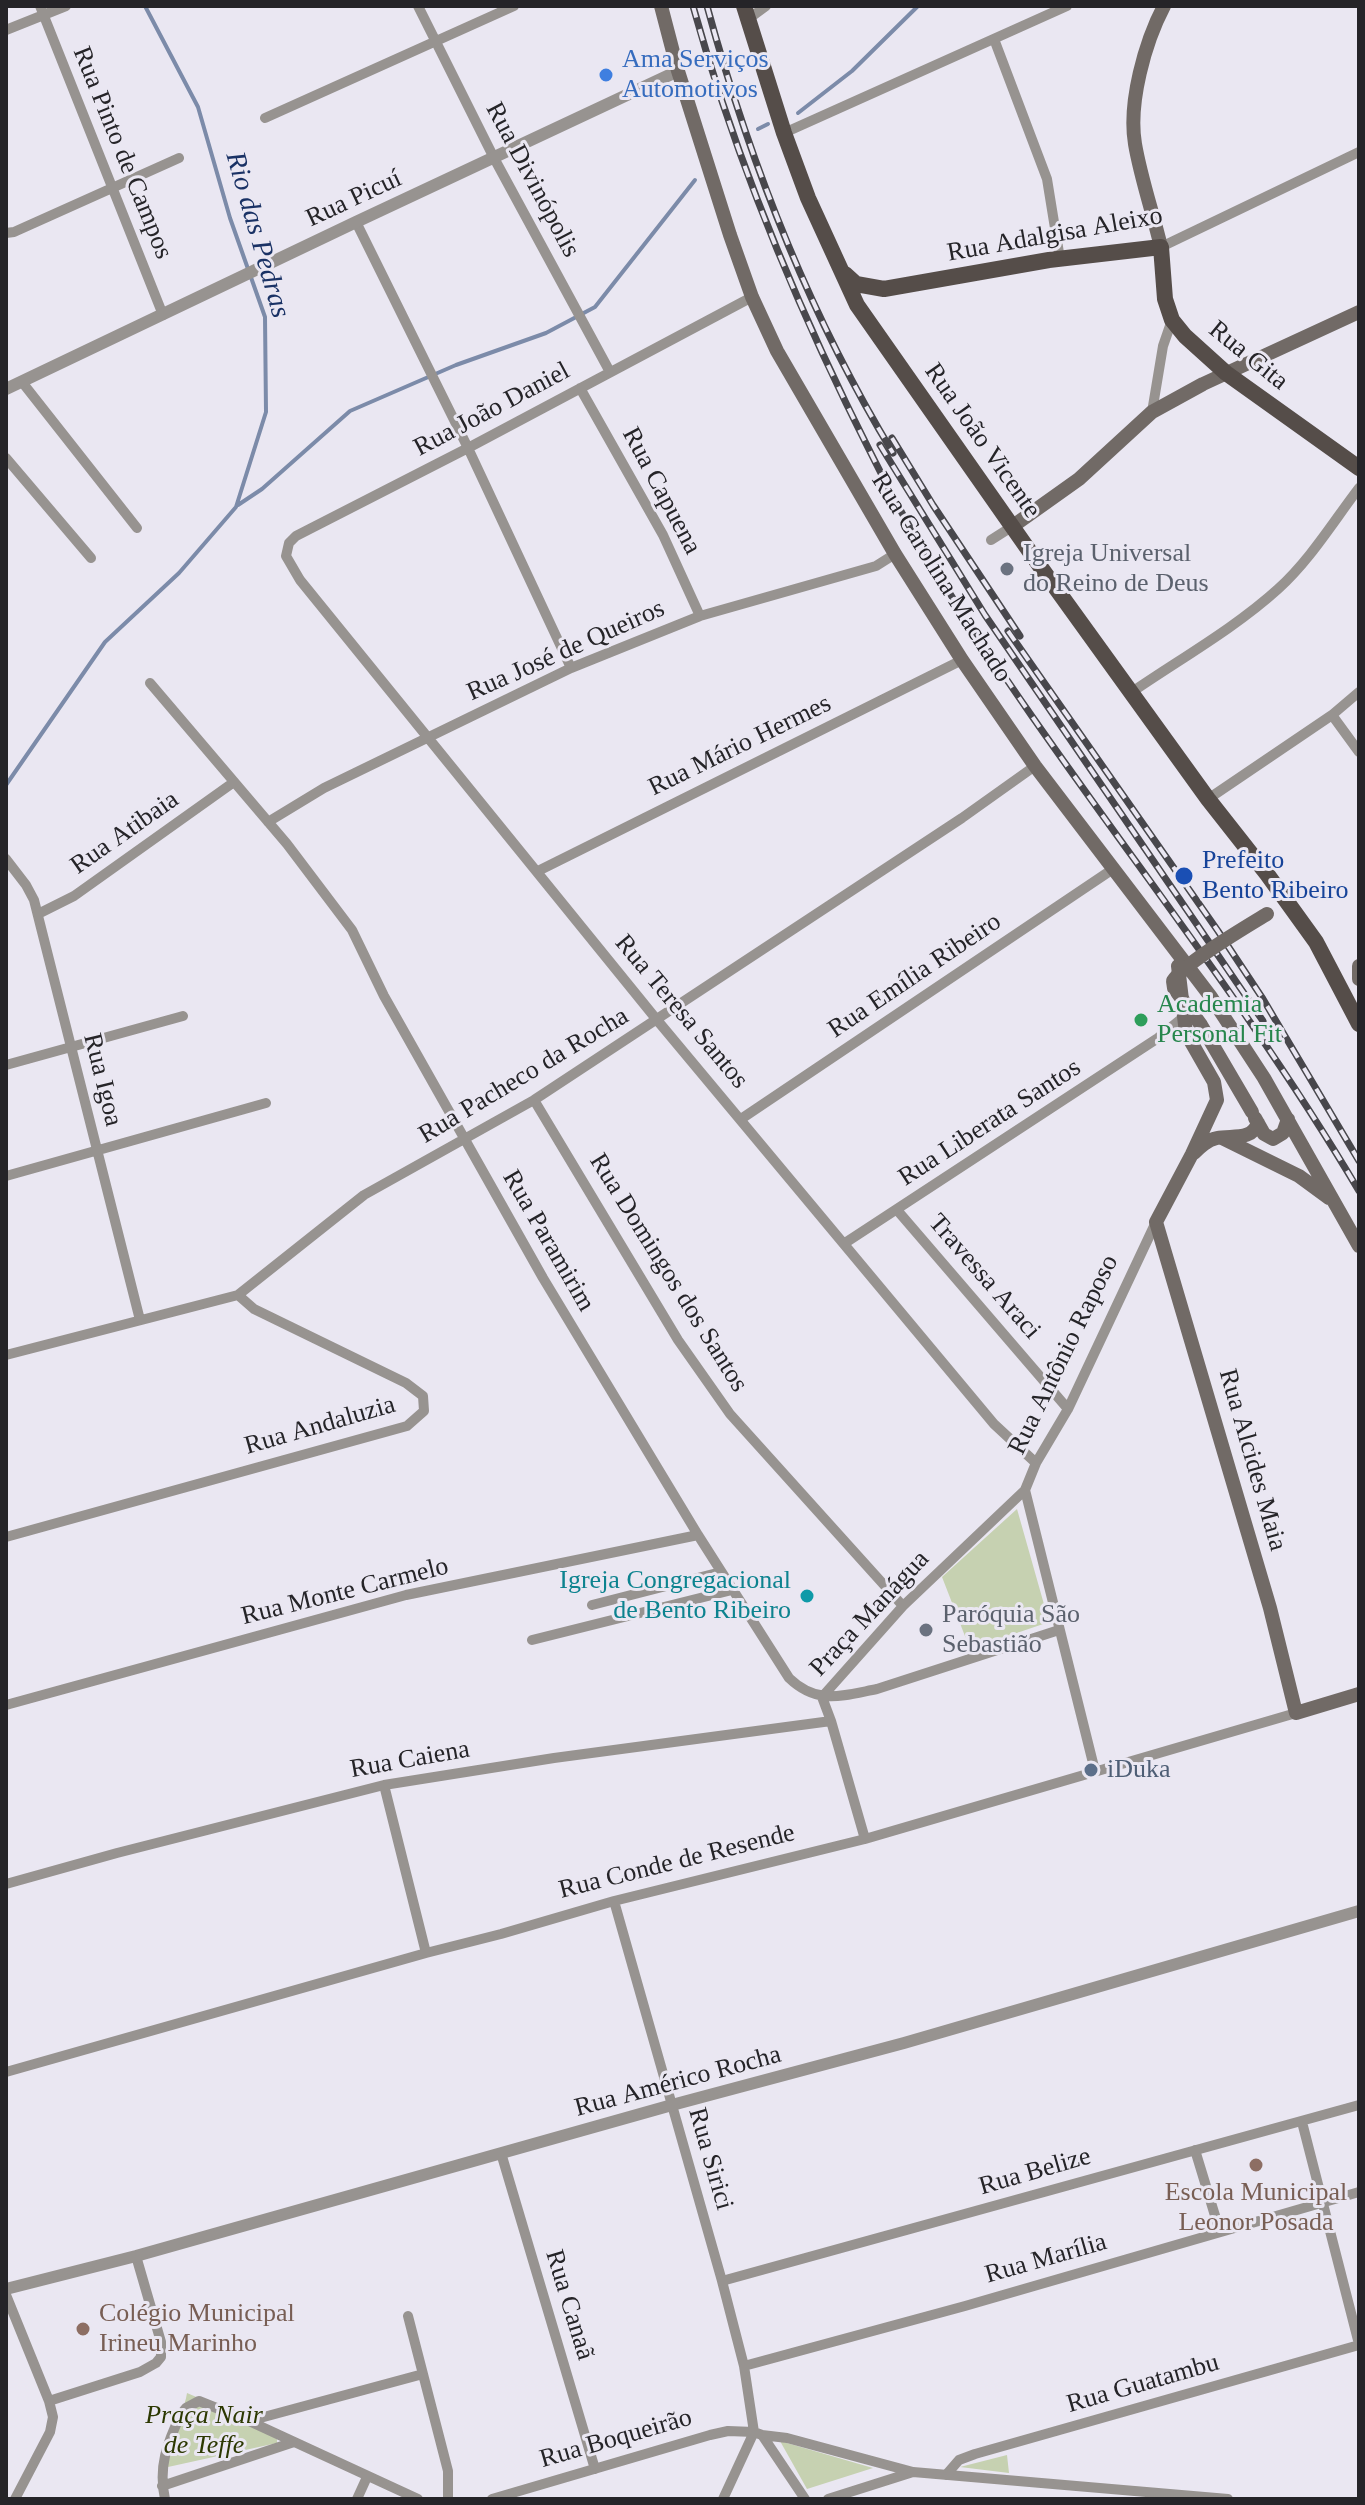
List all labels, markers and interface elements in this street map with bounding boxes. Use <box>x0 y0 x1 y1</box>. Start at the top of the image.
street label: Rua Pinto de Campos <box>65 42 179 264</box>
place label: Ama Serviços Automotivos <box>622 44 769 106</box>
marker: Ama Serviços Automotivos <box>597 66 615 84</box>
street label: Rua Divinópolis <box>478 97 586 263</box>
water label: Rio das Pedras <box>217 148 297 322</box>
street label: Rua Picuí <box>301 163 407 235</box>
street label: Rua Adalgisa Aleixo <box>945 201 1165 269</box>
street label: Rua Gita <box>1202 315 1294 397</box>
street label: Rua João Daniel <box>409 356 575 464</box>
street label: Rua João Vicente <box>917 358 1047 524</box>
street label: Rua Capuena <box>615 422 707 560</box>
street label: Rua Carolina Machado <box>864 467 1018 689</box>
place label: Igreja Universal do Reino de Deus <box>1023 538 1209 600</box>
marker: Igreja Universal do Reino de Deus <box>998 560 1016 578</box>
street label: Rua José de Queiros <box>462 593 670 709</box>
street label: Rua Mário Hermes <box>644 688 836 804</box>
street label: Rua Atibaia <box>65 784 185 882</box>
place label: Prefeito Bento Ribeiro <box>1202 845 1349 906</box>
marker: Prefeito Bento Ribeiro <box>1173 865 1195 887</box>
street label: Rua Emília Ribeiro <box>822 907 1008 1045</box>
street label: Rua Teresa Santos <box>607 929 755 1095</box>
place label: Academia Personal Fit <box>1157 989 1282 1050</box>
street label: Rua Pacheco da Rocha <box>414 1001 634 1151</box>
marker: Academia Personal Fit <box>1132 1011 1150 1029</box>
street label: Rua Igoa <box>75 1030 129 1130</box>
street label: Rua Liberata Santos <box>893 1053 1087 1193</box>
street label: Rua Domingos dos Santos <box>582 1148 754 1398</box>
street label: Rua Paramirim <box>495 1165 601 1317</box>
street label: Travessa Araci <box>921 1208 1047 1346</box>
street label: Rua Antônio Raposo <box>1002 1250 1126 1460</box>
street label: Rua Alcides Maia <box>1211 1365 1293 1555</box>
street label: Rua Andaluzia <box>241 1390 399 1462</box>
street label: Praça Manágua <box>804 1544 936 1684</box>
street label: Rua Monte Carmelo <box>238 1551 452 1633</box>
place label: Igreja Congregacional de Bento Ribeiro <box>559 1565 791 1626</box>
marker: Igreja Congregacional de Bento Ribeiro <box>798 1587 816 1605</box>
place label: Paróquia São Sebastião <box>942 1599 1080 1660</box>
marker: Paróquia São Sebastião <box>917 1621 935 1639</box>
street label: Rua Caiena <box>348 1734 472 1786</box>
place label: iDuka <box>1107 1754 1171 1786</box>
marker: iDuka <box>1082 1761 1100 1779</box>
street label: Rua Conde de Resende <box>556 1818 798 1906</box>
street label: Rua Américo Rocha <box>571 2039 785 2125</box>
street label: Rua Sirici <box>681 2104 739 2214</box>
street label: Rua Belize <box>976 2141 1094 2203</box>
marker: Escola Municipal Leonor Posada <box>1247 2156 1265 2174</box>
place label: Escola Municipal Leonor Posada <box>1165 2177 1347 2238</box>
street label: Rua Marília <box>982 2227 1110 2291</box>
street label: Rua Canaã <box>538 2246 600 2364</box>
place label: Colégio Municipal Irineu Marinho <box>99 2298 295 2360</box>
marker: Colégio Municipal Irineu Marinho <box>74 2320 92 2338</box>
street label: Rua Guatambu <box>1063 2347 1223 2421</box>
park label: Praça Nair de Teffe <box>145 2400 263 2462</box>
street label: Rua Boqueirão <box>536 2402 696 2476</box>

